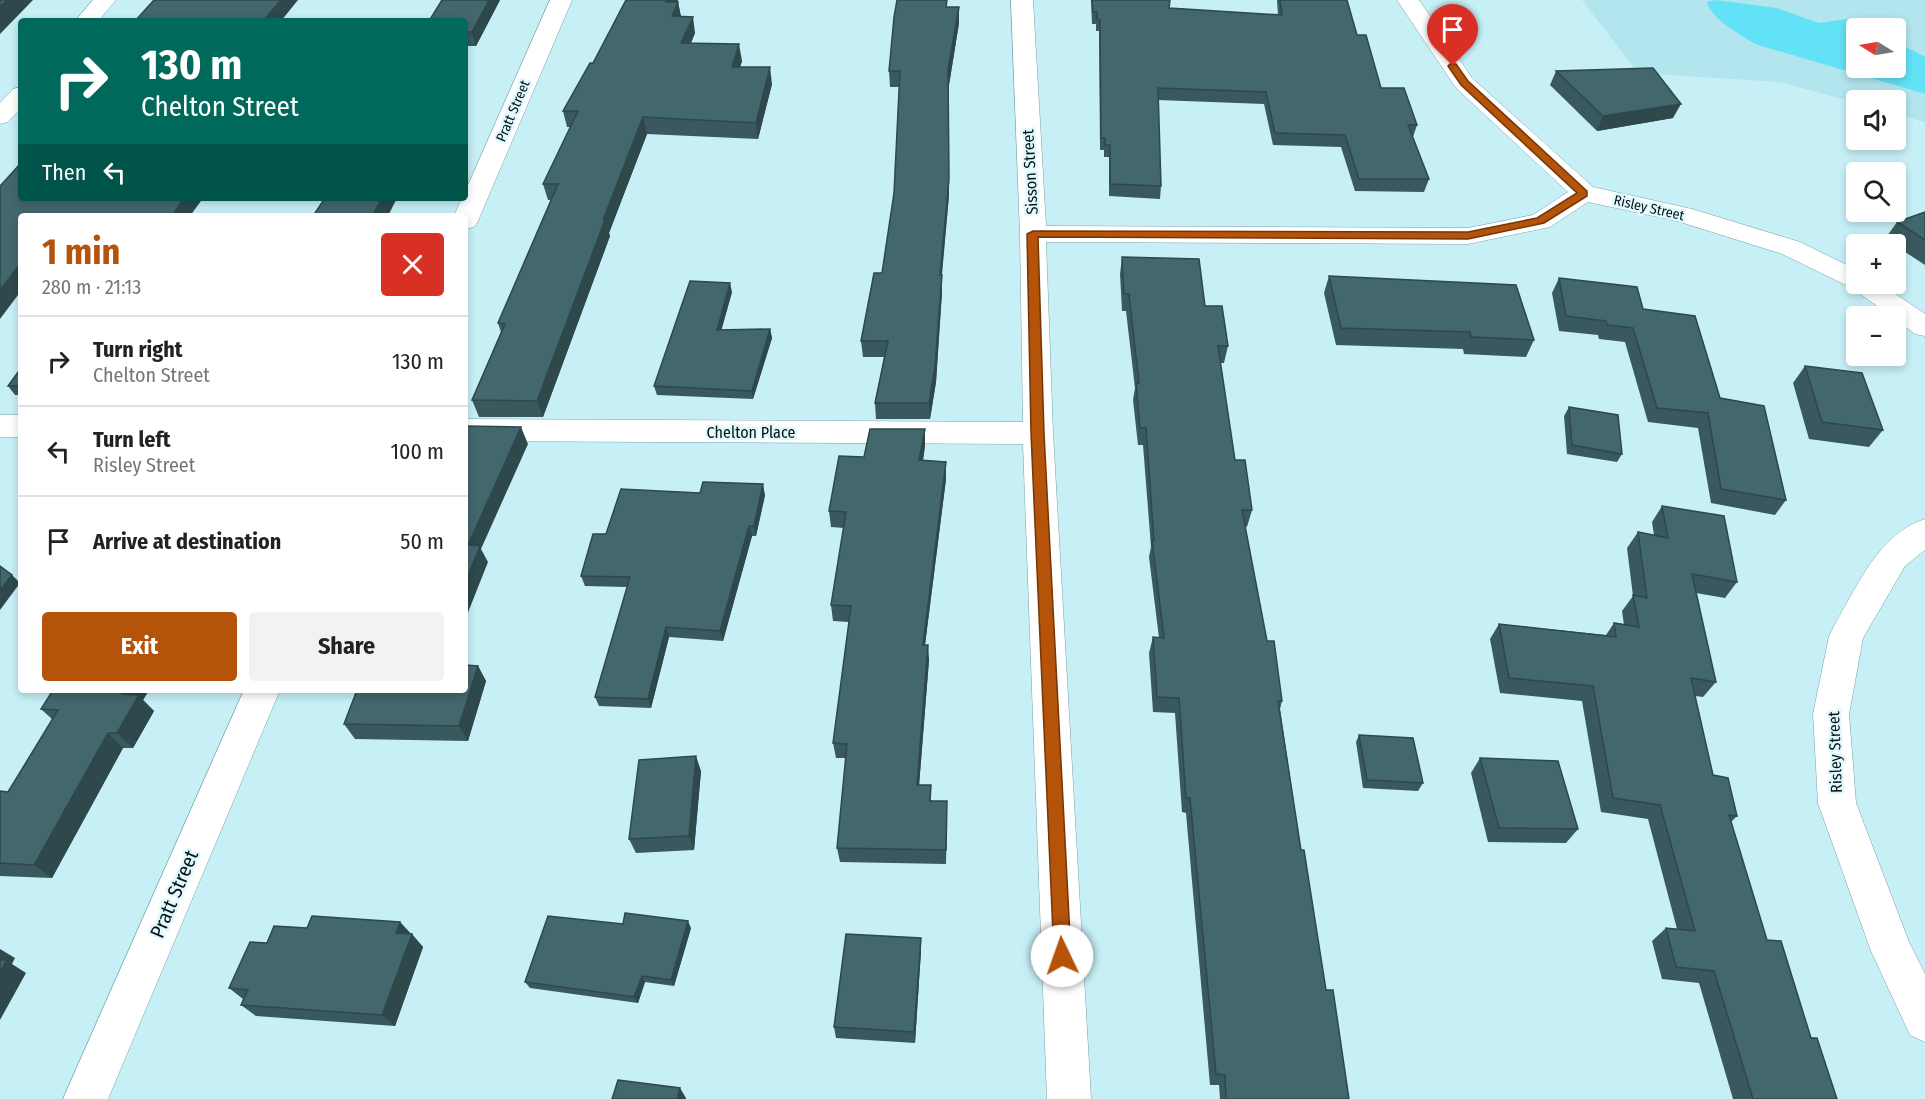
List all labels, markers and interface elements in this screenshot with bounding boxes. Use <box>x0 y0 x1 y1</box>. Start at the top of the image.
pin <box>1427 4 1478 66</box>
icon: arrive <box>1436 13 1469 46</box>
north arrow <box>1846 18 1906 78</box>
map controls <box>1846 18 1906 366</box>
text: 130 m <box>141 40 242 90</box>
icon: right <box>42 42 120 120</box>
street label: Pratt Street <box>492 77 534 144</box>
button: sound <box>1846 90 1906 150</box>
text: Chelton Street <box>141 91 299 123</box>
street label: Sisson Street <box>1018 128 1042 215</box>
icon: left <box>98 156 131 189</box>
text: Then <box>42 159 86 186</box>
button: search <box>1846 162 1906 222</box>
street label: Risley Street <box>1612 192 1686 224</box>
text: 1 min <box>42 230 120 274</box>
button: close <box>381 233 444 296</box>
button: + <box>1846 234 1906 294</box>
text: 280 m · 21:13 <box>42 275 141 299</box>
button: − <box>1846 306 1906 366</box>
text: Turn right <box>93 336 182 363</box>
icon: right <box>42 345 75 378</box>
text: 130 m <box>392 348 444 375</box>
text: Chelton Street <box>93 363 210 387</box>
street label: Chelton Place <box>707 423 795 442</box>
text: Turn left <box>93 426 171 453</box>
icon: left <box>42 435 75 468</box>
text: 100 m <box>390 438 444 465</box>
text: Risley Street <box>93 453 195 477</box>
icon: arrive <box>42 525 75 558</box>
text: Arrive at destination <box>93 528 281 555</box>
text: 50 m <box>400 528 444 555</box>
button: Exit <box>42 612 237 681</box>
button: Share <box>249 612 444 681</box>
street label: Risley Street <box>1824 710 1846 793</box>
street label: Pratt Street <box>145 846 203 942</box>
position arrow <box>1030 924 1094 988</box>

